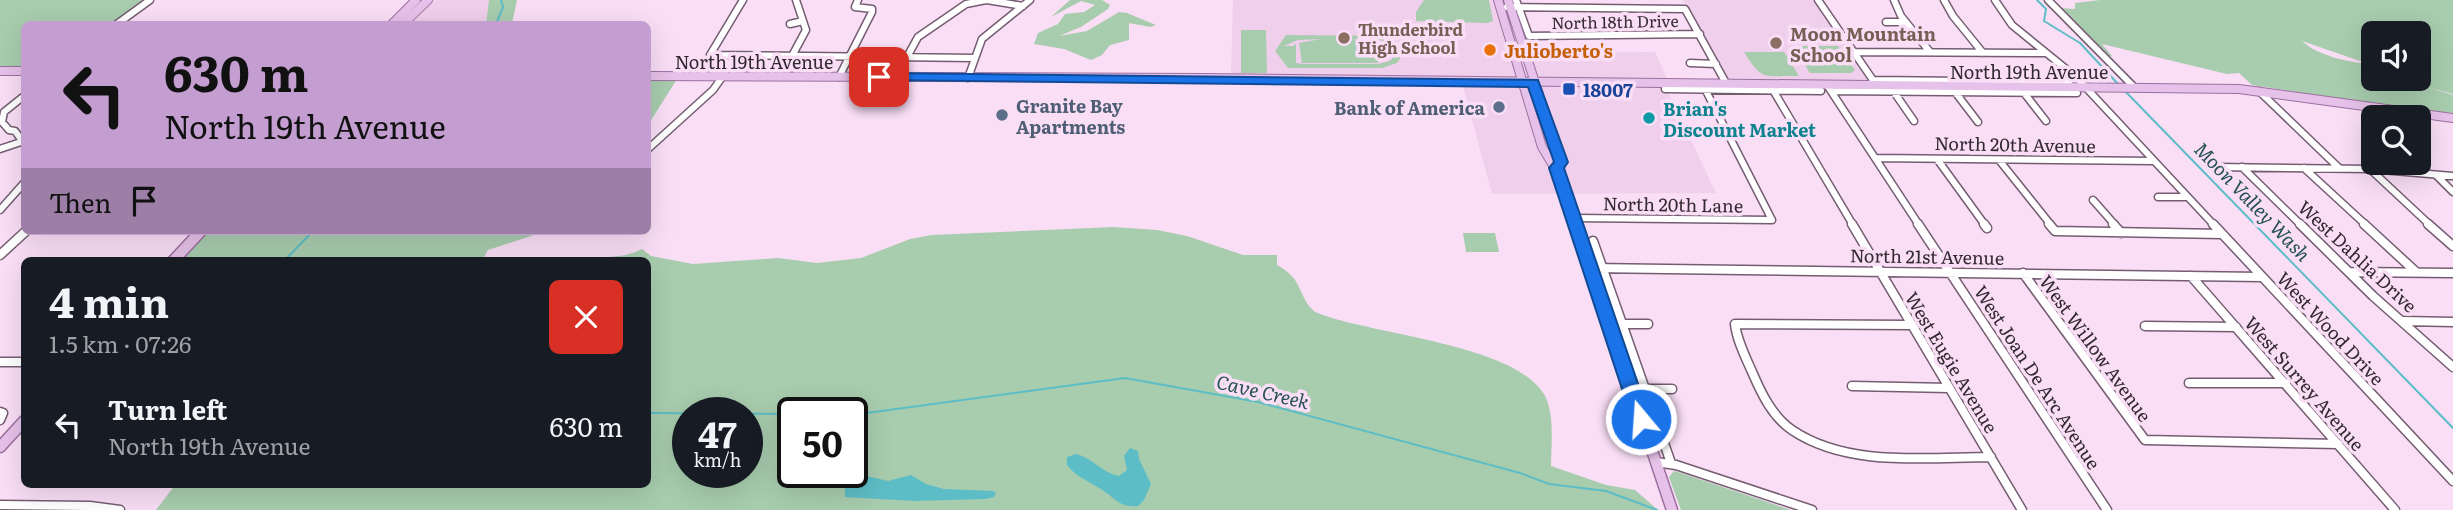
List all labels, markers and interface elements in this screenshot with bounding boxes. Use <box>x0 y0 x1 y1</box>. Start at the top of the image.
street label: North 18th Drive <box>1551 8 1679 34</box>
place label: Thunderbird High School <box>1358 17 1463 59</box>
place label: Moon Mountain School <box>1790 20 1937 68</box>
map controls <box>2361 21 2431 175</box>
button: sound <box>2361 21 2431 91</box>
marker: Thunderbird High School <box>1336 30 1352 46</box>
text: 630 m <box>164 34 309 107</box>
marker: Moon Mountain School <box>1768 35 1784 51</box>
place label: Julioberto's <box>1504 37 1613 64</box>
marker: Julioberto's <box>1482 42 1498 58</box>
pin <box>849 47 909 107</box>
street label: North 19th Avenue <box>675 48 833 75</box>
icon: left <box>49 49 140 140</box>
icon: arrive <box>860 58 898 96</box>
street label: North 19th Avenue <box>1950 58 2108 85</box>
place label: 18007 <box>1583 76 1633 103</box>
marker: 18007 <box>1561 81 1577 97</box>
place label: Granite Bay Apartments <box>1016 92 1125 140</box>
place label: Bank of America <box>1334 94 1486 121</box>
place label: Brian's Discount Market <box>1663 95 1816 143</box>
marker: Bank of America <box>1491 99 1507 115</box>
text: North 19th Avenue <box>164 101 446 149</box>
button: search <box>2361 105 2431 175</box>
marker: Granite Bay Apartments <box>994 107 1010 123</box>
marker: Brian's Discount Market <box>1641 110 1657 126</box>
street label: North 20th Avenue <box>1934 129 2096 159</box>
water label: Moon Valley Wash <box>2189 135 2317 267</box>
text: Then <box>49 182 111 221</box>
icon: arrive <box>125 182 163 220</box>
street label: North 20th Lane <box>1603 189 1743 219</box>
street label: West Dahlia Drive <box>2293 194 2423 318</box>
street label: North 21st Avenue <box>1850 241 2004 271</box>
street label: West Wood Drive <box>2271 265 2391 391</box>
text: 4 min <box>49 269 169 331</box>
street label: West Willow Avenue <box>2033 269 2159 427</box>
button: close <box>549 280 623 354</box>
street label: West Joan De Arc Avenue <box>1968 280 2108 474</box>
street label: West Eugie Avenue <box>1899 286 2005 438</box>
street label: West Surrey Avenue <box>2239 310 2371 456</box>
text: 1.5 km · 07:26 <box>49 326 191 360</box>
water label: Cave Creek <box>1214 367 1313 415</box>
position arrow <box>1604 382 1678 456</box>
text: Turn left <box>108 389 227 428</box>
speed limit sign: 50 <box>777 397 868 488</box>
icon: left <box>49 406 87 444</box>
text: 630 m <box>549 406 623 445</box>
text: 47 <box>698 407 737 459</box>
text: North 19th Avenue <box>108 428 311 462</box>
text: km/h <box>694 446 741 473</box>

